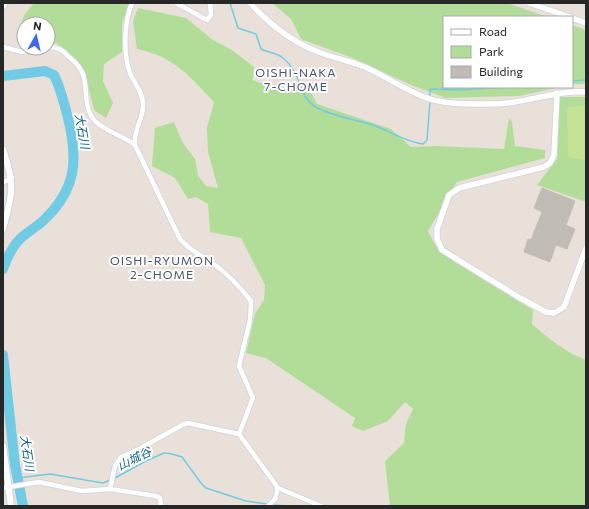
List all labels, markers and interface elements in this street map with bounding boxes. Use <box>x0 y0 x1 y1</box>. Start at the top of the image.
north arrow <box>16 16 56 56</box>
legend <box>443 16 573 88</box>
text: N <box>32 19 42 33</box>
text: Road <box>479 24 507 38</box>
text: Park <box>479 44 505 58</box>
text: Building <box>479 64 523 78</box>
district label: OISHI-NAKA 7-CHOME <box>255 65 337 93</box>
water label: 大石川 <box>73 112 93 152</box>
district label: OISHI-RYUMON 2-CHOME <box>110 253 214 281</box>
water label: 大石川 <box>19 434 38 474</box>
water label: 山城谷 <box>115 443 154 472</box>

